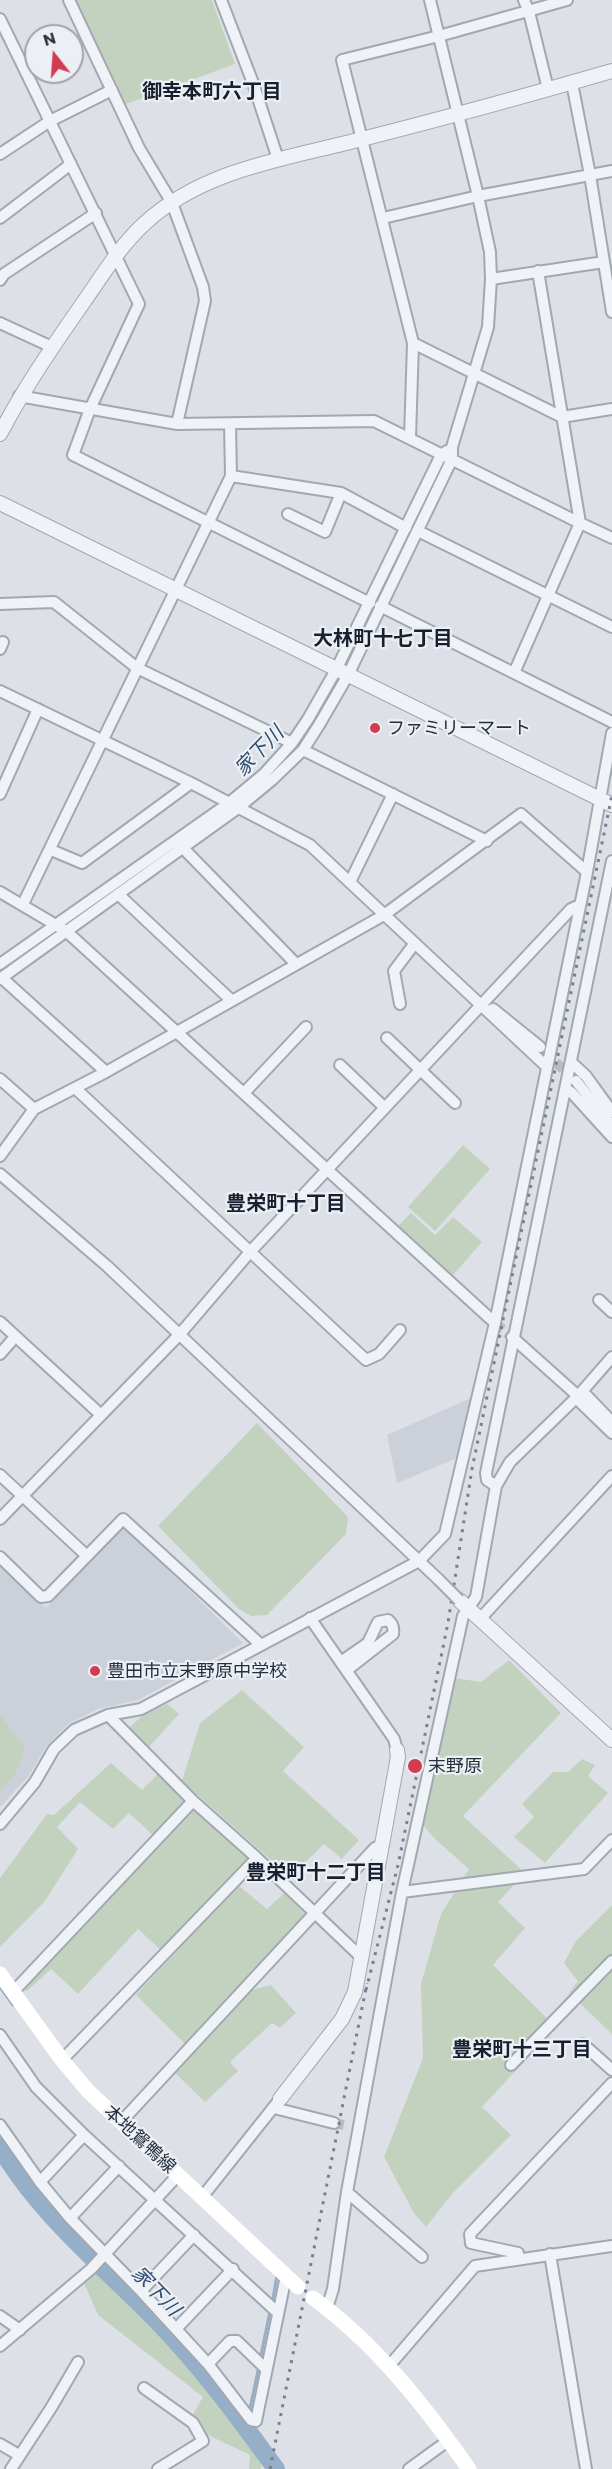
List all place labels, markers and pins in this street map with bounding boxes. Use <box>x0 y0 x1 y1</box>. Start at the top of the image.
place label: ファミリーマート <box>387 717 531 739</box>
marker: ファミリーマート <box>368 721 382 735</box>
place label: 豊田市立末野原中学校 <box>107 1660 287 1682</box>
marker: 豊田市立末野原中学校 <box>88 1664 102 1678</box>
place label: 末野原 <box>428 1755 482 1777</box>
marker: 末野原 <box>406 1757 424 1775</box>

